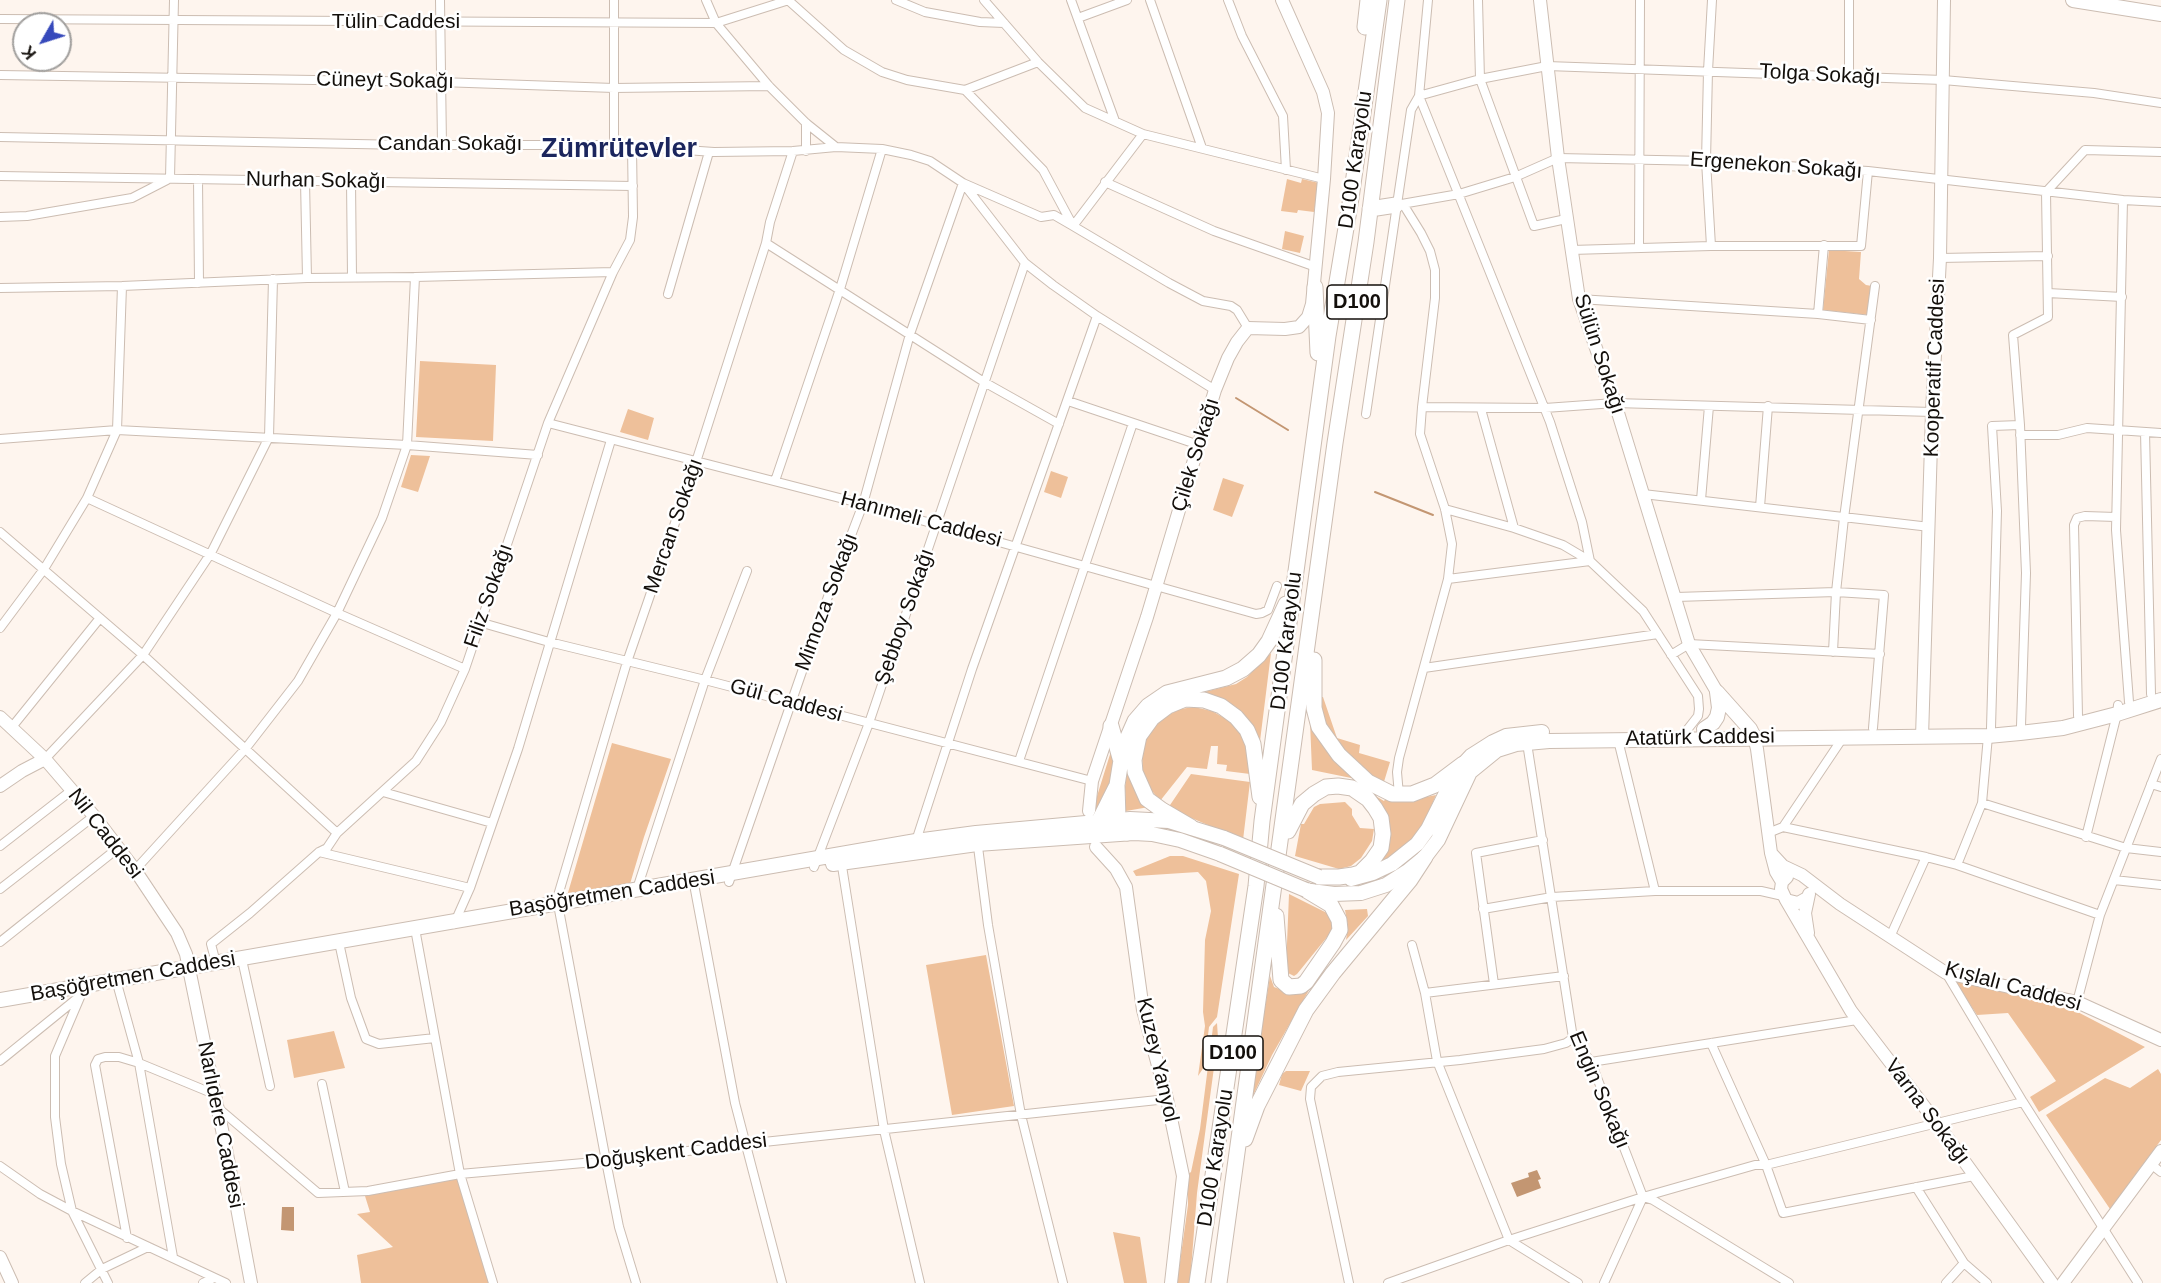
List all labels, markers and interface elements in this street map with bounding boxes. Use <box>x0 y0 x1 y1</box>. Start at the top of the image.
street label: Tülin Caddesi <box>332 9 460 35</box>
north arrow <box>12 12 72 72</box>
text: K <box>19 43 39 62</box>
street label: Tolga Sokağı <box>1759 59 1881 91</box>
street label: Cüneyt Sokağı <box>316 67 454 95</box>
street label: D100 Karayolu <box>1334 89 1378 231</box>
street label: Candan Sokağı <box>378 131 522 157</box>
district label: Zümrütevler <box>541 134 697 166</box>
street label: Ergenekon Sokağı <box>1689 147 1863 185</box>
street label: Nurhan Sokağı <box>246 167 386 195</box>
street label: Kooperatif Caddesi <box>1919 278 1951 458</box>
road number: D100 <box>1327 285 1387 319</box>
street label: Sülün Sokağı <box>1568 291 1630 417</box>
street label: Çilek Sokağı <box>1167 395 1225 515</box>
street label: Mercan Sokağı <box>639 455 709 597</box>
street label: Hanımeli Caddesi <box>838 486 1004 554</box>
street label: Mimoza Sokağı <box>790 530 864 674</box>
street label: Filiz Sokağı <box>459 541 519 651</box>
street label: Şebboy Sokağı <box>870 546 940 688</box>
street label: D100 Karayolu <box>1266 571 1308 711</box>
street label: Gül Caddesi <box>727 674 845 728</box>
street label: Atatürk Caddesi <box>1625 724 1775 752</box>
street label: Nil Caddesi <box>62 784 148 884</box>
street label: Başöğretmen Caddesi <box>507 865 717 923</box>
street label: Başöğretmen Caddesi <box>28 947 238 1007</box>
street label: Kışlalı Caddesi <box>1942 957 2084 1017</box>
street label: Kuzey Yanyol <box>1130 995 1184 1125</box>
street label: Engin Sokağı <box>1563 1028 1635 1152</box>
road number: D100 <box>1203 1036 1263 1070</box>
street label: Narlıdere Caddesi <box>191 1040 249 1210</box>
street label: Varna Sokağı <box>1879 1054 1975 1170</box>
street label: D100 Karayolu <box>1193 1087 1239 1229</box>
street label: Doğuşkent Caddesi <box>584 1128 768 1176</box>

